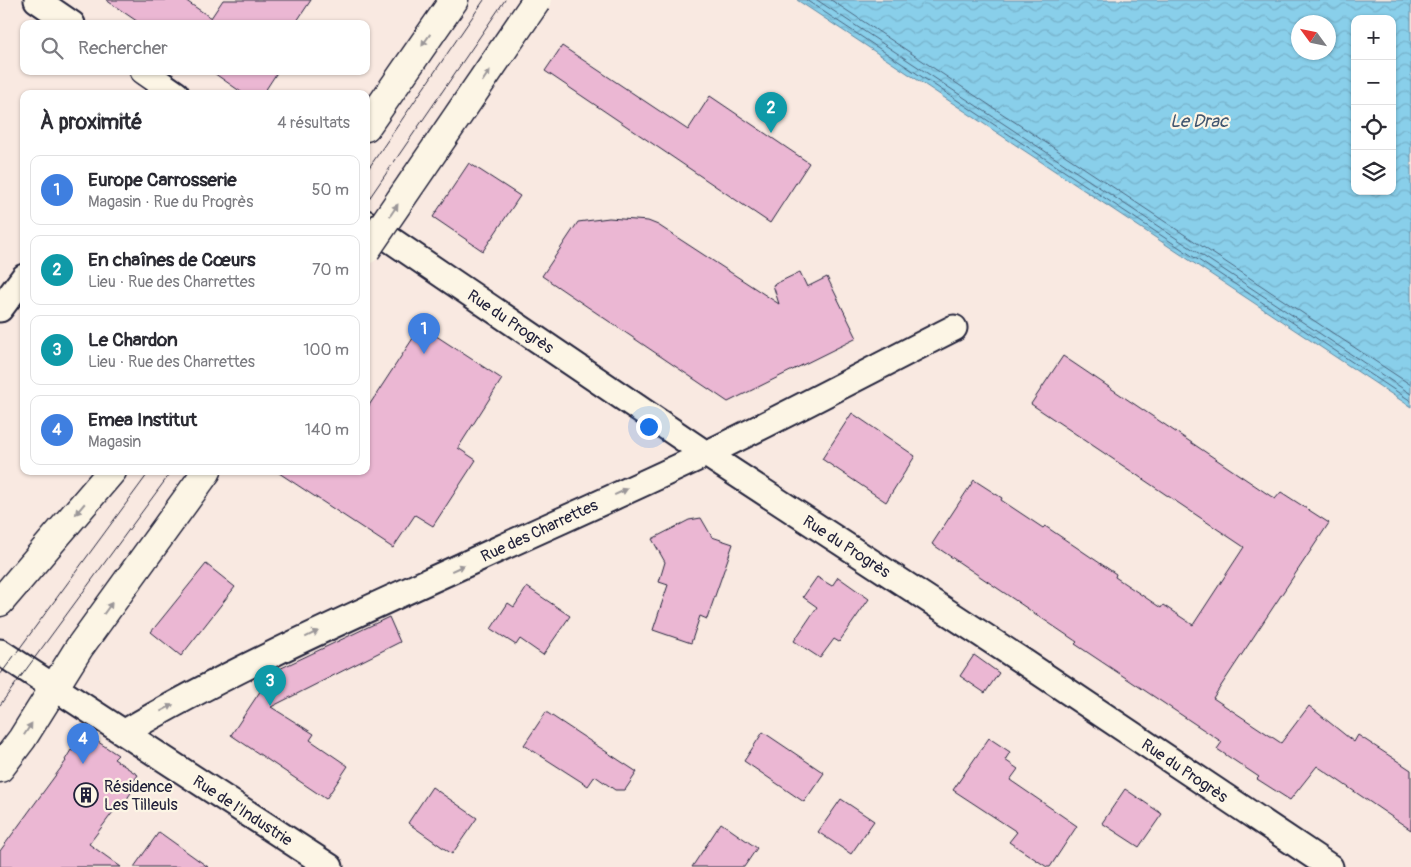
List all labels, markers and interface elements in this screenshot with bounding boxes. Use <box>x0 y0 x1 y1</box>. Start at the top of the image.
north arrow <box>1291 15 1336 60</box>
map controls <box>1351 15 1396 195</box>
button: + <box>1351 15 1396 60</box>
search box <box>20 20 370 75</box>
one-way arrow <box>421 33 431 47</box>
icon: search <box>38 34 66 62</box>
text: Rechercher <box>78 36 168 60</box>
button: − <box>1351 60 1396 105</box>
one-way arrow <box>481 69 491 82</box>
pin: 2 <box>755 92 787 133</box>
button: locate <box>1351 105 1396 150</box>
text: À proximité <box>40 109 143 136</box>
water label: Le Drac <box>1170 110 1229 133</box>
text: 4 résultats <box>277 113 350 133</box>
button: layers <box>1351 150 1396 195</box>
text: Europe Carrosserie <box>88 168 237 192</box>
text: 1 <box>54 180 60 200</box>
text: 50 m <box>312 180 349 200</box>
text: Magasin · Rue du Progrès <box>88 192 253 212</box>
one-way arrow <box>389 203 399 216</box>
text: En chaînes de Cœurs <box>88 248 256 272</box>
text: 2 <box>53 260 61 280</box>
text: 70 m <box>312 260 349 280</box>
text: Lieu · Rue des Charrettes <box>88 272 255 292</box>
street label: Rue du Progrès <box>463 286 557 358</box>
pin: 1 <box>408 313 440 354</box>
text: Le Chardon <box>88 328 178 352</box>
text: 3 <box>53 340 61 360</box>
text: 100 m <box>303 340 349 360</box>
text: Lieu · Rue des Charrettes <box>88 352 255 372</box>
text: Emea Institut <box>88 408 197 432</box>
your location <box>636 414 662 440</box>
text: 4 <box>52 420 62 440</box>
text: 140 m <box>305 420 349 440</box>
text: Magasin <box>88 432 141 452</box>
one-way arrow <box>614 488 628 496</box>
street label: Rue des Charrettes <box>478 495 601 567</box>
one-way arrow <box>75 502 86 515</box>
street label: Rue du Progrès <box>799 511 894 582</box>
one-way arrow <box>451 564 465 572</box>
one-way arrow <box>102 602 113 615</box>
one-way arrow <box>304 630 319 638</box>
pin: 3 <box>254 665 286 706</box>
one-way arrow <box>159 704 174 712</box>
one-way arrow <box>23 722 33 735</box>
pin: 4 <box>67 723 99 764</box>
street label: Rue du Progrès <box>1137 735 1231 807</box>
street label: Rue de l'Industrie <box>189 771 296 850</box>
place label: Résidence Les Tilleuls <box>104 777 178 815</box>
building icon: Résidence Les Tilleuls <box>73 782 99 808</box>

